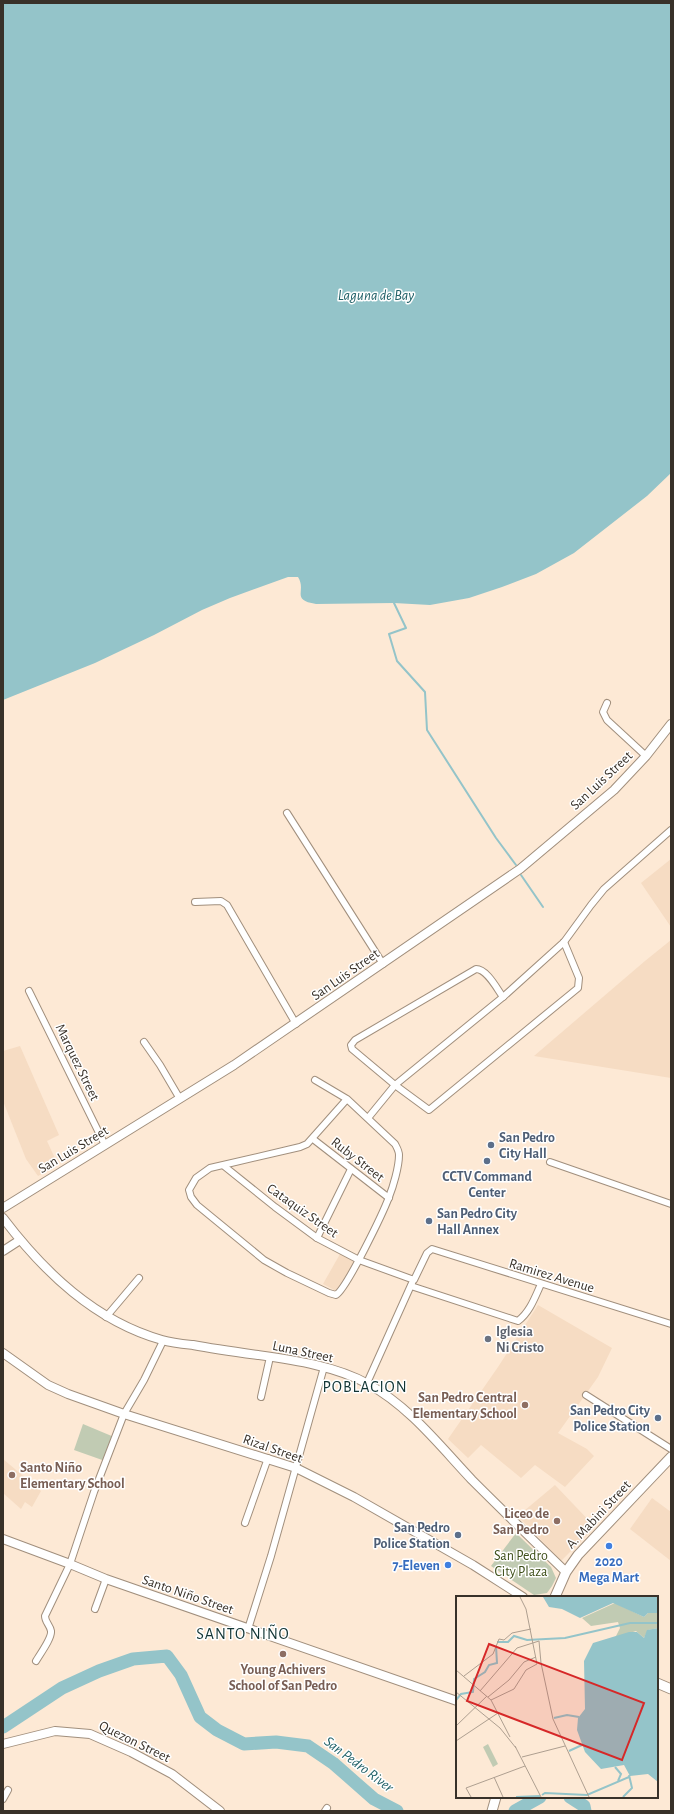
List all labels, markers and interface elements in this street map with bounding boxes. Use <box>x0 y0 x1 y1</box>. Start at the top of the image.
water label: Laguna de Bay <box>338 288 415 303</box>
street label: San Luis Street <box>568 748 636 813</box>
street label: San Luis Street <box>309 946 382 1003</box>
street label: Marquez Street <box>53 1022 102 1104</box>
street label: San Luis Street <box>36 1123 111 1176</box>
place label: San Pedro City Hall <box>499 1131 555 1161</box>
street label: Ruby Street <box>328 1135 387 1185</box>
marker: San Pedro City Hall <box>486 1140 496 1150</box>
marker: CCTV Command Center <box>482 1156 492 1166</box>
place label: CCTV Command Center <box>442 1170 532 1200</box>
street label: Cataquiz Street <box>264 1181 341 1241</box>
place label: San Pedro City Hall Annex <box>437 1207 518 1237</box>
marker: San Pedro City Hall Annex <box>424 1216 434 1226</box>
street label: Ramirez Avenue <box>507 1256 596 1296</box>
place label: Iglesia Ni Cristo <box>496 1325 544 1355</box>
marker: Iglesia Ni Cristo <box>483 1334 493 1344</box>
street label: Luna Street <box>271 1339 335 1365</box>
district label: POBLACION <box>322 1379 408 1395</box>
place label: San Pedro Central Elementary School <box>412 1391 517 1421</box>
marker: San Pedro Central Elementary School <box>520 1400 530 1410</box>
place label: San Pedro City Police Station <box>570 1404 651 1434</box>
marker: San Pedro City Police Station <box>653 1413 663 1423</box>
street label: Rizal Street <box>241 1432 305 1466</box>
place label: Santo Niño Elementary School <box>20 1461 125 1491</box>
marker: Santo Niño Elementary School <box>7 1470 17 1480</box>
street label: A. Mabini Street <box>564 1478 634 1551</box>
place label: Liceo de San Pedro <box>493 1507 549 1537</box>
marker: Liceo de San Pedro <box>552 1516 562 1526</box>
place label: San Pedro Police Station <box>373 1521 450 1551</box>
marker: San Pedro Police Station <box>453 1530 463 1540</box>
marker: 2020 Mega Mart <box>604 1541 614 1551</box>
park label: San Pedro City Plaza <box>494 1549 548 1579</box>
place label: 2020 Mega Mart <box>579 1555 639 1585</box>
place label: 7-Eleven <box>392 1559 440 1573</box>
marker: 7-Eleven <box>443 1560 453 1570</box>
street label: Santo Niño Street <box>140 1573 236 1617</box>
inset map <box>456 1596 658 1798</box>
district label: SANTO NIÑO <box>196 1624 290 1642</box>
marker: Young Achivers School of San Pedro <box>278 1649 288 1659</box>
place label: Young Achivers School of San Pedro <box>229 1663 337 1693</box>
street label: Quezon Street <box>97 1719 173 1765</box>
water label: San Pedro River <box>321 1734 397 1796</box>

